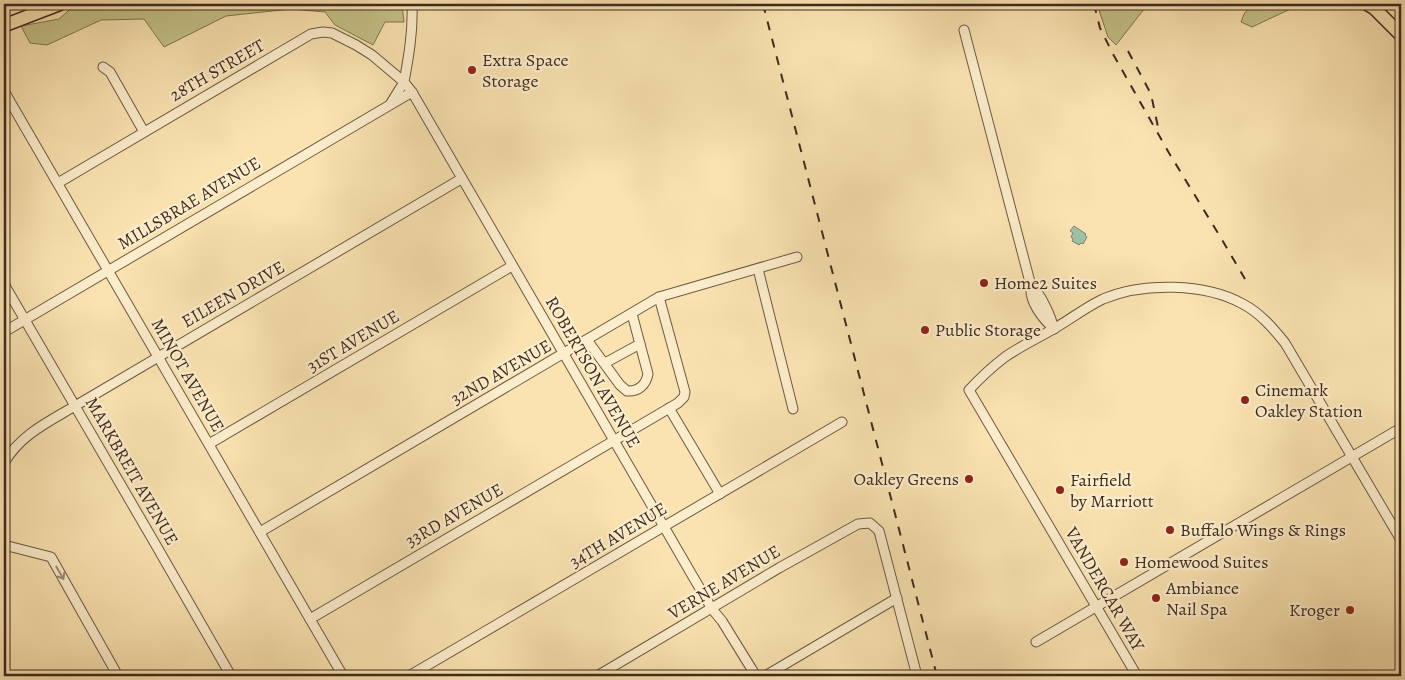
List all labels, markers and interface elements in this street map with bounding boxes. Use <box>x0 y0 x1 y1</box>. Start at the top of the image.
street label: 28TH STREET <box>165 33 269 107</box>
place label: Extra Space Storage <box>482 48 569 93</box>
marker: Extra Space Storage <box>466 64 478 76</box>
street label: MILLSBRAE AVENUE <box>113 151 265 255</box>
street label: EILEEN DRIVE <box>177 255 289 333</box>
place label: Home2 Suites <box>994 271 1097 295</box>
marker: Home2 Suites <box>978 277 990 289</box>
street label: ROBERTSON AVENUE <box>540 292 646 452</box>
street label: 31ST AVENUE <box>302 304 404 378</box>
street label: MINOT AVENUE <box>146 314 230 436</box>
place label: Public Storage <box>935 318 1041 342</box>
marker: Public Storage <box>919 324 931 336</box>
street label: 32ND AVENUE <box>446 334 556 410</box>
place label: Cinemark Oakley Station <box>1255 378 1363 423</box>
street label: MARKBREIT AVENUE <box>80 393 184 549</box>
marker: Cinemark Oakley Station <box>1239 394 1251 406</box>
place label: Oakley Greens <box>854 467 959 491</box>
place label: Fairfield by Marriott <box>1070 468 1154 513</box>
marker: Oakley Greens <box>963 473 975 485</box>
street label: 33RD AVENUE <box>401 477 507 553</box>
marker: Fairfield by Marriott <box>1054 484 1066 496</box>
street label: 34TH AVENUE <box>565 496 671 574</box>
place label: Buffalo Wings & Rings <box>1180 518 1346 542</box>
street label: VANDERCAR WAY <box>1059 522 1151 657</box>
marker: Buffalo Wings & Rings <box>1164 524 1176 536</box>
street label: VERNE AVENUE <box>663 539 785 626</box>
place label: Homewood Suites <box>1134 550 1268 574</box>
marker: Homewood Suites <box>1118 556 1130 568</box>
one-way arrow <box>55 565 65 579</box>
place label: Ambiance Nail Spa <box>1165 576 1239 621</box>
marker: Ambiance Nail Spa <box>1150 592 1162 604</box>
place label: Kroger <box>1289 598 1340 622</box>
marker: Kroger <box>1344 604 1356 616</box>

